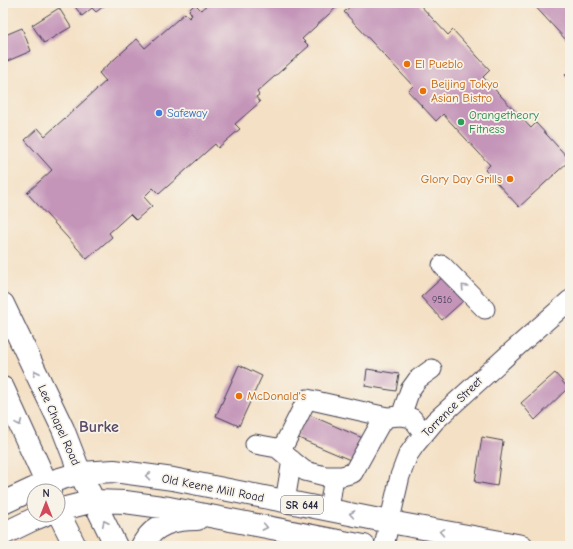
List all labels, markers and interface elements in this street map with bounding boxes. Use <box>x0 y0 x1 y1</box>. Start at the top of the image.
place label: El Pueblo <box>415 57 463 71</box>
marker: El Pueblo <box>402 59 412 69</box>
place label: Beijing Tokyo Asian Bistro <box>431 77 499 105</box>
marker: Beijing Tokyo Asian Bistro <box>418 86 428 96</box>
place label: Safeway <box>167 106 208 120</box>
marker: Safeway <box>154 108 164 118</box>
place label: Orangetheory Fitness <box>469 108 539 136</box>
marker: Orangetheory Fitness <box>456 117 466 127</box>
place label: Glory Day Grills <box>421 172 502 186</box>
marker: Glory Day Grills <box>505 174 515 184</box>
one-way arrow <box>461 284 468 292</box>
house number: 9516 <box>432 294 452 306</box>
one-way arrow <box>33 370 41 378</box>
street label: Torrence Street <box>419 374 485 440</box>
street label: Lee Chapel Road <box>35 383 83 467</box>
place label: McDonald's <box>247 389 306 403</box>
marker: McDonald's <box>234 391 244 401</box>
district label: Burke <box>79 418 119 436</box>
one-way arrow <box>14 419 22 427</box>
street label: Old Keene Mill Road <box>161 471 265 505</box>
one-way arrow <box>145 472 151 481</box>
north arrow <box>26 483 66 523</box>
text: N <box>42 487 50 500</box>
road number: SR 644 <box>281 496 323 514</box>
one-way arrow <box>349 511 355 519</box>
one-way arrow <box>102 520 110 528</box>
one-way arrow <box>262 522 268 530</box>
one-way arrow <box>439 528 445 536</box>

